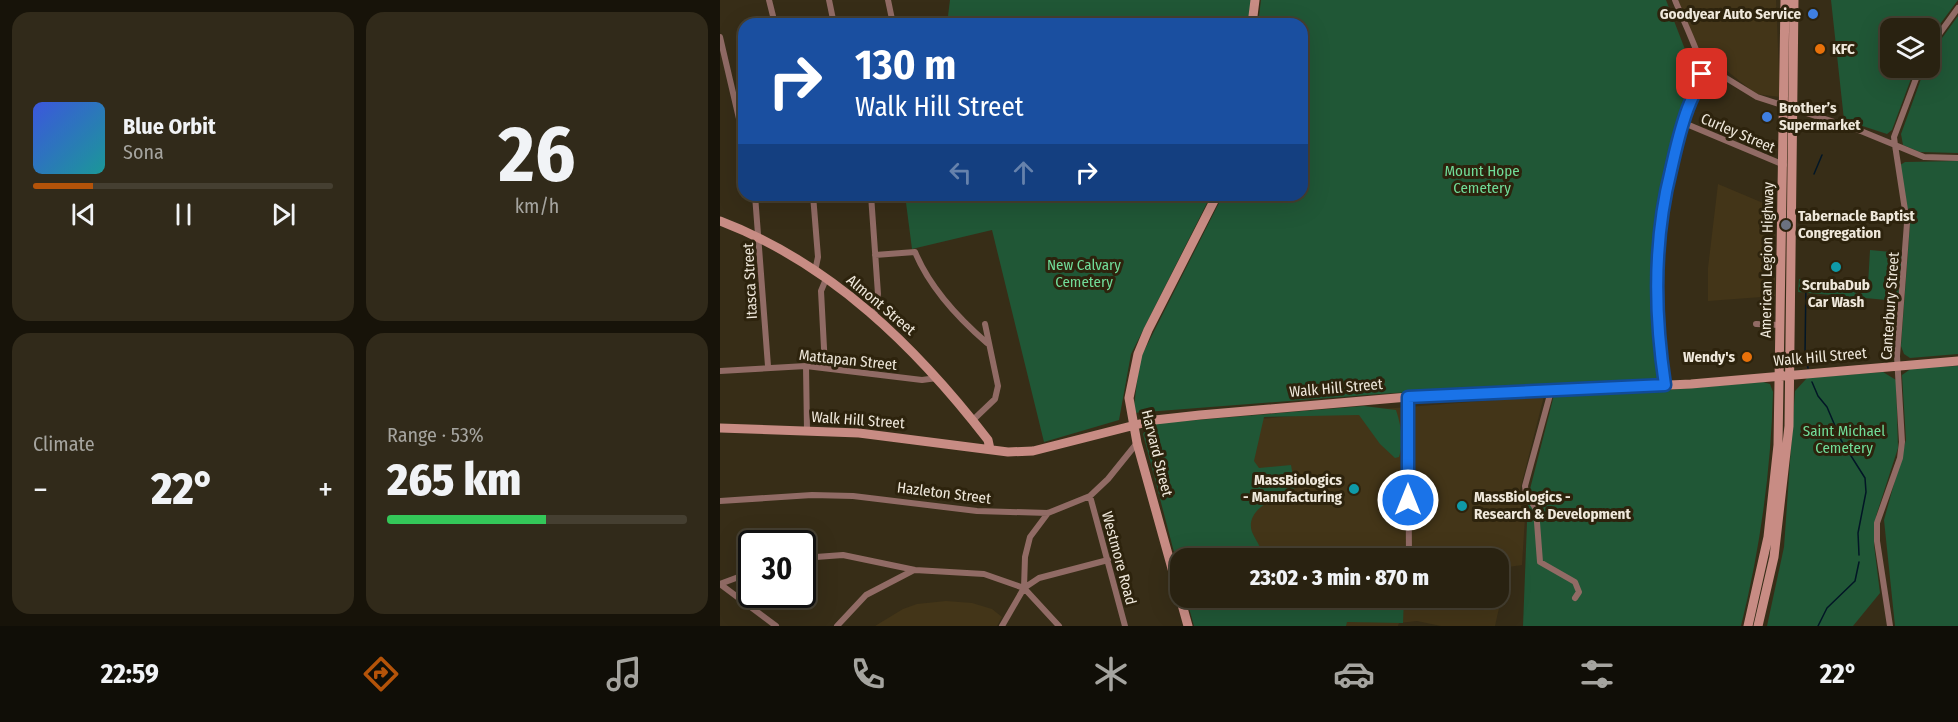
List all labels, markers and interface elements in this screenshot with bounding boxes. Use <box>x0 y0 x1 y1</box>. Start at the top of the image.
place label: Goodyear Auto Service <box>1660 5 1801 23</box>
marker: Goodyear Auto Service <box>1806 7 1820 21</box>
map controls <box>1880 18 1940 78</box>
button: layers <box>1880 18 1940 78</box>
text: 130 m <box>855 40 956 90</box>
place label: KFC <box>1832 40 1855 58</box>
icon: right <box>756 42 834 120</box>
marker: KFC <box>1813 42 1827 56</box>
pin <box>1676 48 1727 99</box>
icon: arrive <box>1685 57 1718 90</box>
text: Walk Hill Street <box>855 91 1024 123</box>
place label: Brother’s Supermarket <box>1779 99 1861 134</box>
text: 26 <box>499 108 575 202</box>
street label: Curley Street <box>1698 109 1778 157</box>
marker: Brother’s Supermarket <box>1760 110 1774 124</box>
text: Blue Orbit <box>123 113 216 140</box>
text: Sona <box>123 140 164 164</box>
icon: left <box>944 156 977 189</box>
icon: ahead <box>1007 156 1040 189</box>
icon: right <box>1070 156 1103 189</box>
park label: Mount Hope Cemetery <box>1444 162 1520 197</box>
street label: American Legion Highway <box>1757 182 1777 338</box>
text: km/h <box>515 194 559 218</box>
icon: previous <box>67 198 100 231</box>
icon: pause <box>167 198 200 231</box>
icon: next <box>267 198 300 231</box>
place label: Tabernacle Baptist Congregation <box>1798 207 1916 242</box>
marker: Tabernacle Baptist Congregation <box>1779 218 1793 232</box>
street label: Itasca Street <box>739 242 761 320</box>
street label: Canterbury Street <box>1877 251 1903 361</box>
park label: New Calvary Cemetery <box>1047 256 1121 291</box>
marker: ScrubaDub Car Wash <box>1829 260 1843 274</box>
street label: Almont Street <box>843 271 919 339</box>
place label: ScrubaDub Car Wash <box>1802 276 1870 311</box>
street label: Walk Hill Street <box>1773 344 1868 370</box>
street label: Mattapan Street <box>798 346 898 374</box>
place label: Wendy's <box>1683 348 1735 366</box>
marker: Wendy's <box>1740 350 1754 364</box>
street label: Walk Hill Street <box>1289 375 1384 401</box>
street label: Walk Hill Street <box>811 408 905 432</box>
street label: Harvard Street <box>1138 408 1176 498</box>
park label: Saint Michael Cemetery <box>1803 422 1885 457</box>
text: Range · 53% <box>387 423 484 447</box>
text: Climate <box>33 432 95 456</box>
text: 265 km <box>387 453 521 507</box>
text: 22° <box>151 462 215 516</box>
position arrow <box>1376 468 1440 532</box>
text: − <box>33 470 48 510</box>
text: + <box>318 470 333 510</box>
place label: MassBiologics - Manufacturing <box>1243 471 1343 506</box>
street label: Hazleton Street <box>896 478 992 508</box>
marker: MassBiologics - Manufacturing <box>1347 482 1361 496</box>
place label: MassBiologics - Research & Development <box>1474 488 1631 523</box>
marker: MassBiologics - Research & Development <box>1455 499 1469 513</box>
street label: Westmore Road <box>1098 509 1140 607</box>
speed limit sign: 30 <box>738 530 816 608</box>
text: 23:02 · 3 min · 870 m <box>1250 564 1429 591</box>
icon: directions <box>360 653 402 695</box>
icon: music <box>603 653 645 695</box>
icon: phone <box>847 653 889 695</box>
icon: climate <box>1090 653 1132 695</box>
icon: car <box>1333 653 1375 695</box>
icon: filters <box>1576 653 1618 695</box>
text: 22:59 <box>101 658 159 690</box>
text: 22° <box>1820 658 1857 690</box>

